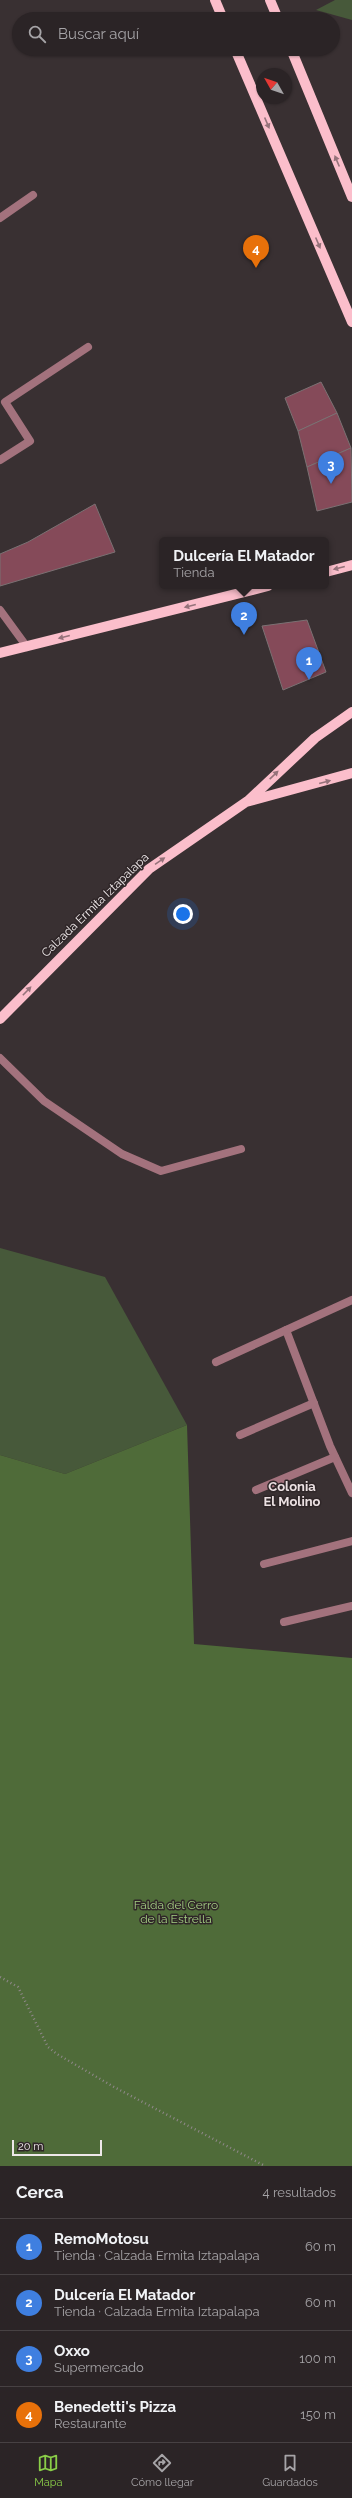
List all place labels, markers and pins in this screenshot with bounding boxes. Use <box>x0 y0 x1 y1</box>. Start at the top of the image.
pin: 4 <box>243 235 269 268</box>
pin: 3 <box>318 451 344 484</box>
pin: 2 <box>231 602 257 635</box>
pin: 1 <box>296 647 322 680</box>

